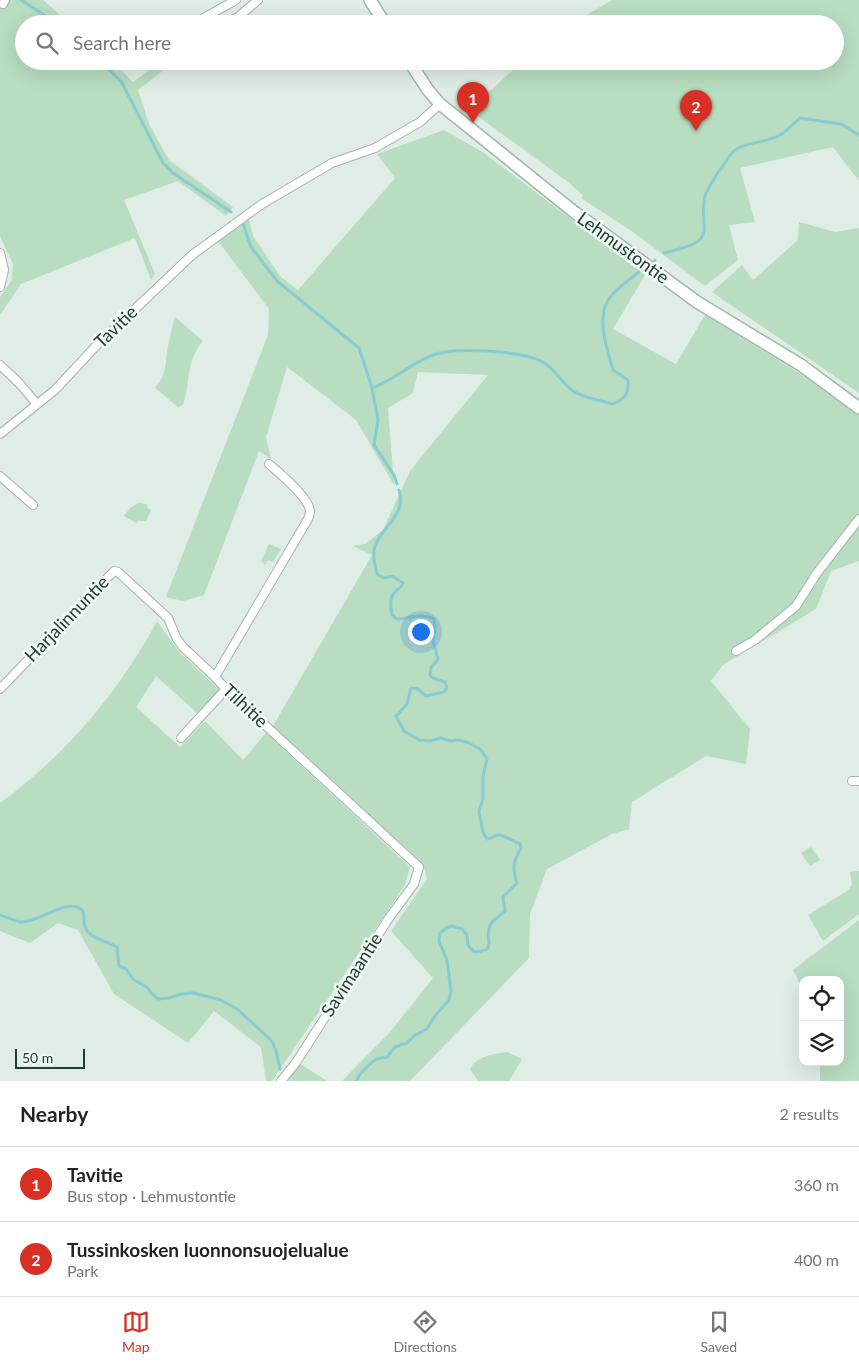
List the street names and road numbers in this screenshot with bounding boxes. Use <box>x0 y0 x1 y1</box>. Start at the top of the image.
street label: Lehmustontie <box>573 207 674 288</box>
street label: Tavitie <box>89 300 141 352</box>
street label: Harjalinnuntie <box>20 571 113 666</box>
street label: Tilhitie <box>218 679 273 732</box>
street label: Savimaantie <box>316 929 386 1020</box>

